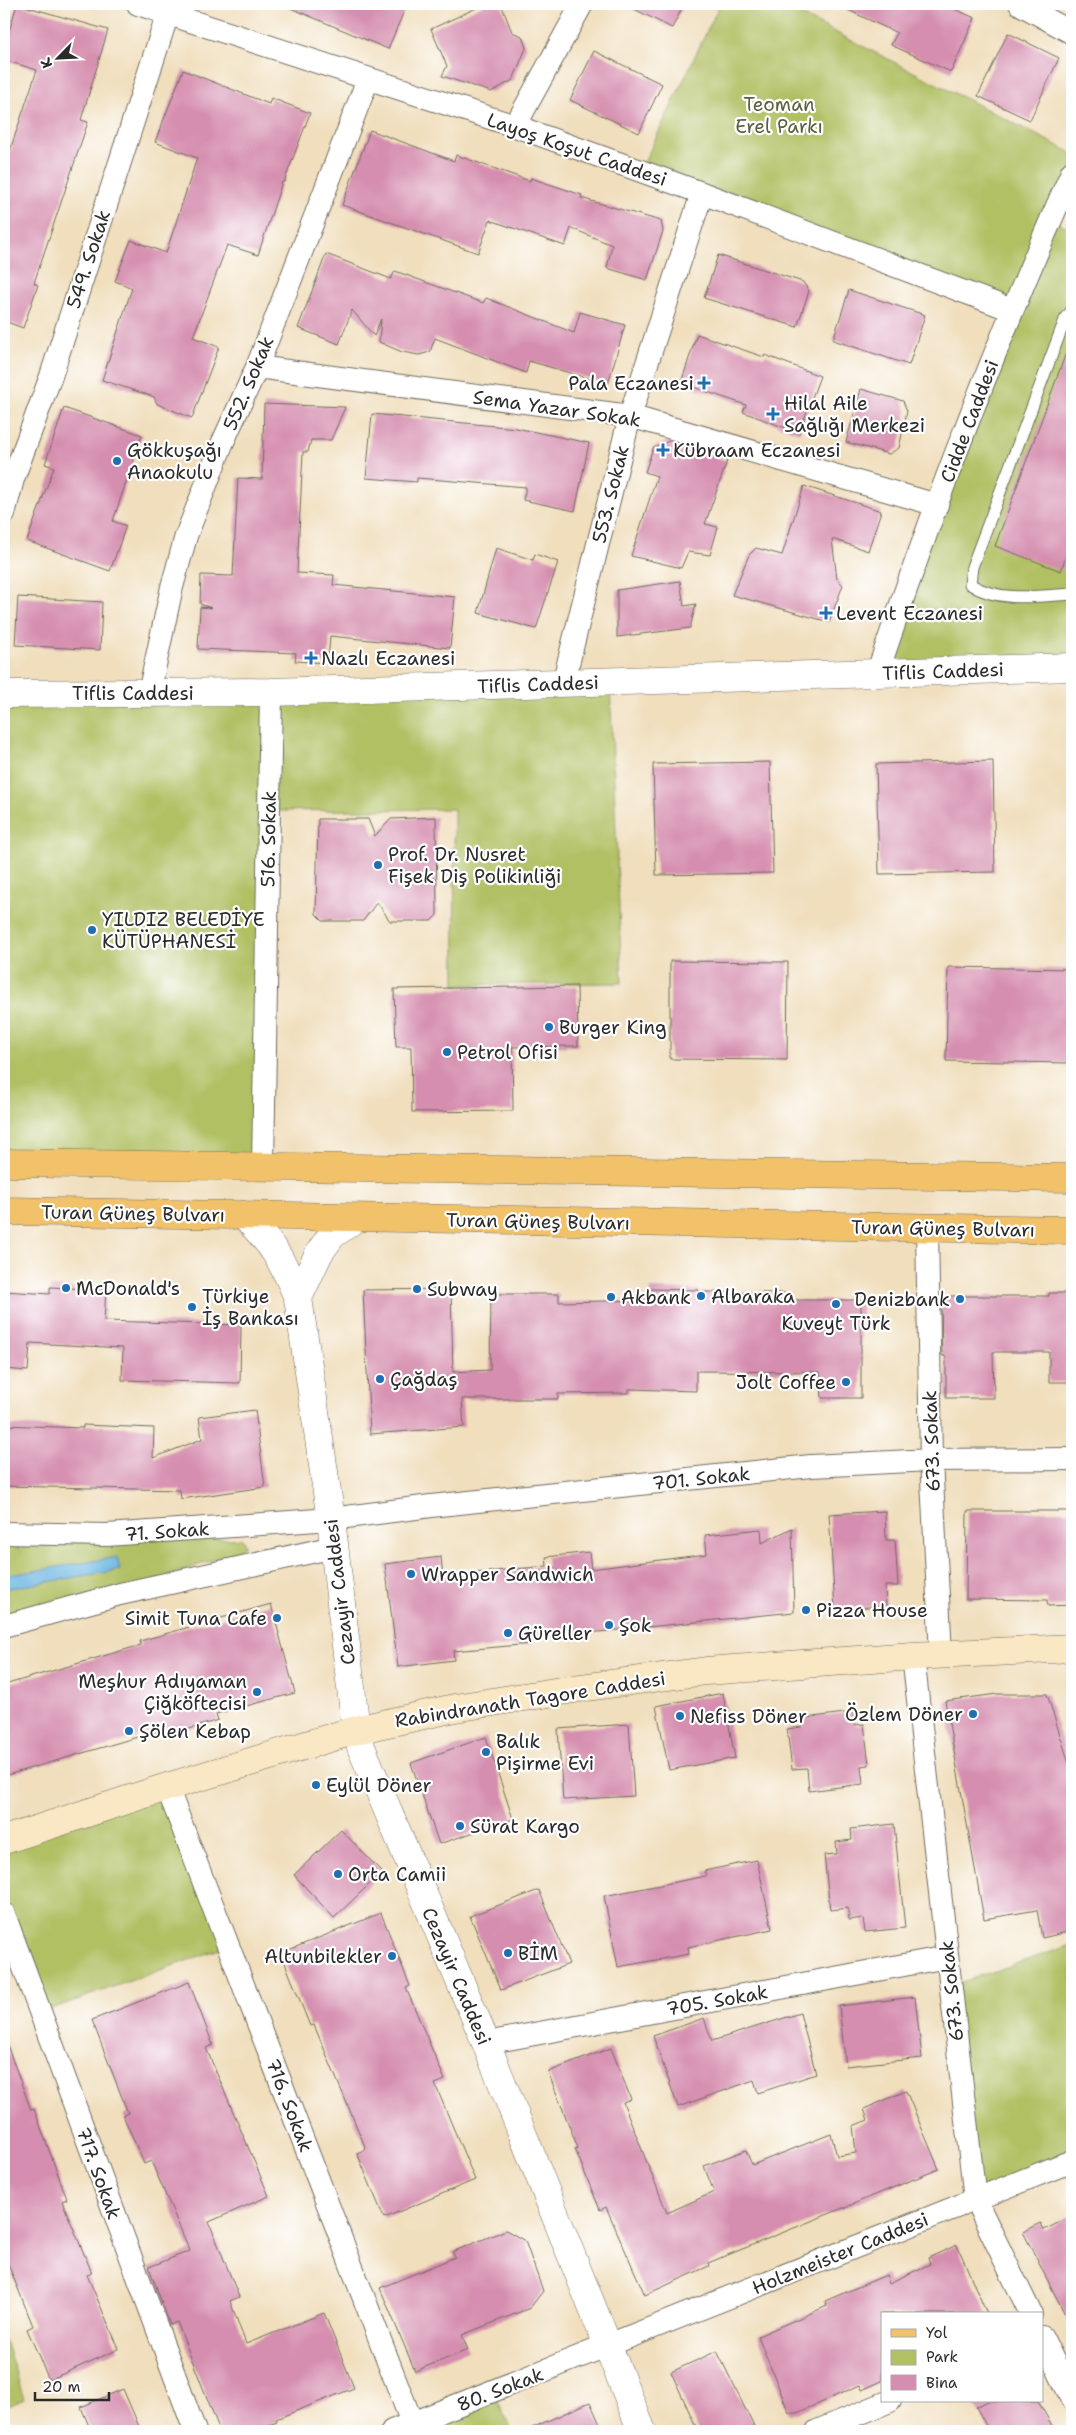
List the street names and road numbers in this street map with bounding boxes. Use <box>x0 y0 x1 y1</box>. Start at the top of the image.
street label: Layoş Koşut Caddesi <box>484 107 670 192</box>
street label: 549. Sokak <box>61 207 116 312</box>
street label: 552. Sokak <box>217 332 280 434</box>
street label: Cidde Caddesi <box>935 356 1004 486</box>
street label: Sema Yazar Sokak <box>471 384 642 433</box>
street label: 553. Sokak <box>586 442 635 546</box>
street label: Tiflis Caddesi <box>882 657 1004 686</box>
street label: Tiflis Caddesi <box>477 670 599 699</box>
street label: Tiflis Caddesi <box>72 681 194 706</box>
street label: 516. Sokak <box>255 790 282 888</box>
street label: Turan Güneş Bulvarı <box>41 1199 225 1228</box>
street label: Turan Güneş Bulvarı <box>446 1207 630 1236</box>
street label: Turan Güneş Bulvarı <box>851 1214 1035 1243</box>
street label: 673. Sokak <box>917 1390 946 1492</box>
street label: 701. Sokak <box>651 1461 751 1496</box>
street label: 71. Sokak <box>124 1516 210 1547</box>
street label: Cezayir Caddesi <box>318 1517 361 1666</box>
street label: Rabindranath Tagore Caddesi <box>393 1666 667 1733</box>
street label: Cezayir Caddesi <box>416 1904 497 2049</box>
street label: 673. Sokak <box>934 1939 969 2043</box>
street label: 705. Sokak <box>664 1979 770 2022</box>
street label: 716. Sokak <box>260 2055 319 2156</box>
street label: 717. Sokak <box>70 2124 127 2223</box>
street label: Holzmeister Caddesi <box>748 2207 932 2300</box>
street label: 80. Sokak <box>453 2361 547 2417</box>

